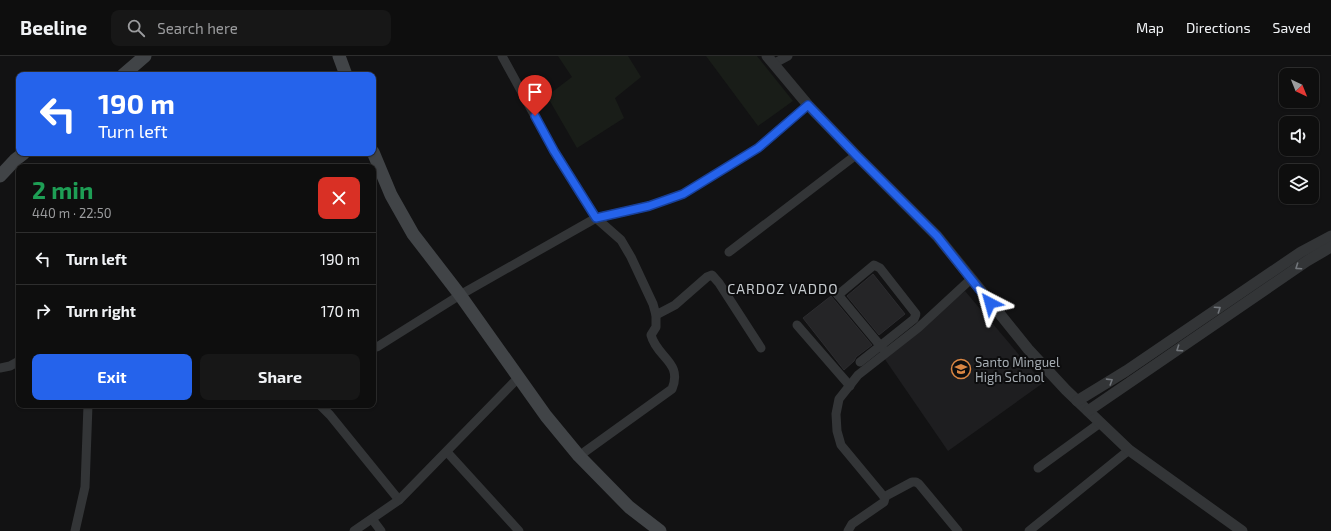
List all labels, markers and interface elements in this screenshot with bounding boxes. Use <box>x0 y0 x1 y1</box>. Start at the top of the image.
search box <box>111 10 391 46</box>
text: Beeline <box>20 16 87 39</box>
icon: search <box>125 17 147 39</box>
text: Search here <box>157 19 238 37</box>
text: Map <box>1136 19 1164 36</box>
text: Directions <box>1186 19 1251 36</box>
text: Saved <box>1273 19 1311 36</box>
north arrow <box>1279 68 1319 108</box>
map controls <box>1279 68 1319 204</box>
pin <box>518 75 552 116</box>
icon: arrive <box>524 81 546 103</box>
text: 190 m <box>98 86 175 120</box>
icon: left <box>32 88 84 140</box>
button: sound <box>1279 116 1319 156</box>
text: Turn left <box>98 120 168 142</box>
button: layers <box>1279 164 1319 204</box>
text: 2 min <box>32 175 93 204</box>
button: close <box>318 177 360 219</box>
text: 440 m · 22:50 <box>32 205 111 221</box>
icon: left <box>32 248 54 270</box>
text: Turn left <box>66 250 127 268</box>
text: 190 m <box>320 250 360 268</box>
one-way arrow <box>1295 263 1302 270</box>
district label: CARDOZ VADDO <box>727 280 839 297</box>
position arrow <box>969 282 1011 324</box>
icon: right <box>32 300 54 322</box>
text: Turn right <box>66 302 136 320</box>
text: 170 m <box>321 302 360 320</box>
one-way arrow <box>1214 307 1221 314</box>
one-way arrow <box>1176 344 1183 351</box>
button: Exit <box>32 354 192 400</box>
button: Share <box>200 354 360 400</box>
place label: Santo Minguel High School <box>975 354 1060 385</box>
school or university icon: Santo Minguel High School <box>950 358 972 380</box>
one-way arrow <box>1106 379 1113 386</box>

